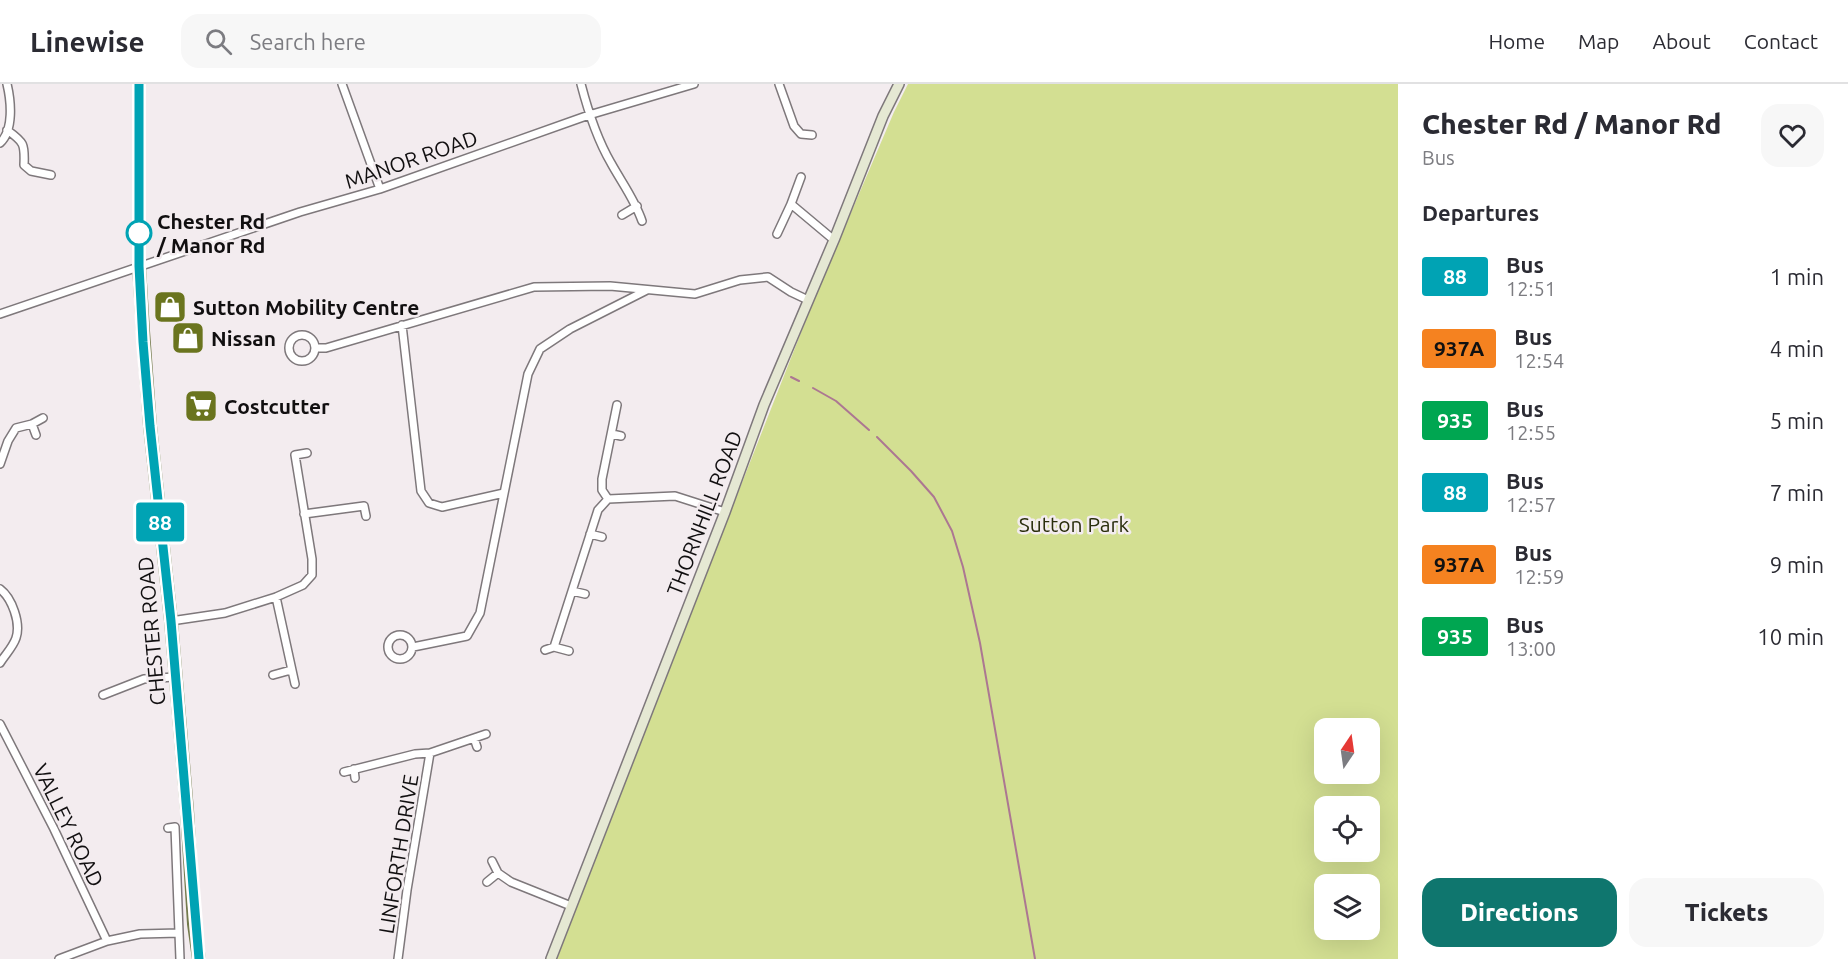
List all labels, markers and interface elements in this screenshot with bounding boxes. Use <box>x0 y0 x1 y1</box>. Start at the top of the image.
search box <box>181 14 601 68</box>
icon: search <box>202 25 235 58</box>
text: Linewise <box>30 26 145 57</box>
text: Search here <box>250 29 366 54</box>
text: Home <box>1488 29 1545 53</box>
text: Map <box>1578 29 1619 53</box>
text: About <box>1652 29 1711 53</box>
text: Contact <box>1744 29 1818 53</box>
button: heart <box>1761 104 1824 167</box>
text: Chester Rd / Manor Rd <box>1422 108 1721 139</box>
street label: MANOR ROAD <box>342 125 480 193</box>
text: Bus <box>1422 146 1455 169</box>
text: Departures <box>1422 200 1539 225</box>
place label: Chester Rd / Manor Rd <box>156 209 265 257</box>
marker: Chester Rd / Manor Rd <box>126 220 152 246</box>
text: Bus <box>1506 252 1544 277</box>
text: 88 <box>1443 264 1467 288</box>
text: 1 min <box>1770 264 1824 289</box>
text: 12:51 <box>1506 277 1556 300</box>
shop icon: Sutton Mobility Centre <box>152 289 188 325</box>
place label: Sutton Mobility Centre <box>193 295 419 319</box>
shop icon: Nissan <box>170 320 206 356</box>
text: Bus <box>1514 324 1552 349</box>
place label: Nissan <box>211 326 276 350</box>
text: 937A <box>1434 336 1484 360</box>
text: 4 min <box>1770 336 1824 361</box>
text: 12:54 <box>1514 349 1564 372</box>
supermarket icon: Costcutter <box>183 388 219 424</box>
place label: Costcutter <box>224 394 330 418</box>
text: Bus <box>1506 396 1544 421</box>
text: 935 <box>1437 408 1473 432</box>
text: 5 min <box>1770 408 1824 433</box>
text: 12:55 <box>1506 421 1556 444</box>
street label: THORNHILL ROAD <box>662 427 746 599</box>
text: Bus <box>1506 468 1544 493</box>
text: 88 <box>1443 480 1467 504</box>
text: 7 min <box>1770 480 1824 505</box>
text: 12:57 <box>1506 493 1556 516</box>
line badge: 88 <box>133 502 187 542</box>
text: 88 <box>148 510 172 534</box>
park label: Sutton Park <box>1019 512 1130 536</box>
text: Bus <box>1514 540 1552 565</box>
text: 937A <box>1434 552 1484 576</box>
text: 9 min <box>1770 552 1824 577</box>
street label: CHESTER ROAD <box>133 556 169 706</box>
text: 12:59 <box>1514 565 1564 588</box>
text: Bus <box>1506 612 1544 637</box>
text: 935 <box>1437 624 1473 648</box>
text: 10 min <box>1757 624 1824 649</box>
text: 13:00 <box>1506 637 1556 660</box>
north arrow <box>1314 718 1380 784</box>
map controls <box>1314 718 1380 940</box>
street label: VALLEY ROAD <box>29 760 109 890</box>
street label: LINFORTH DRIVE <box>374 773 422 935</box>
button: locate <box>1314 796 1380 862</box>
button: layers <box>1314 874 1380 940</box>
button: Directions <box>1422 878 1617 947</box>
button: Tickets <box>1629 878 1824 947</box>

